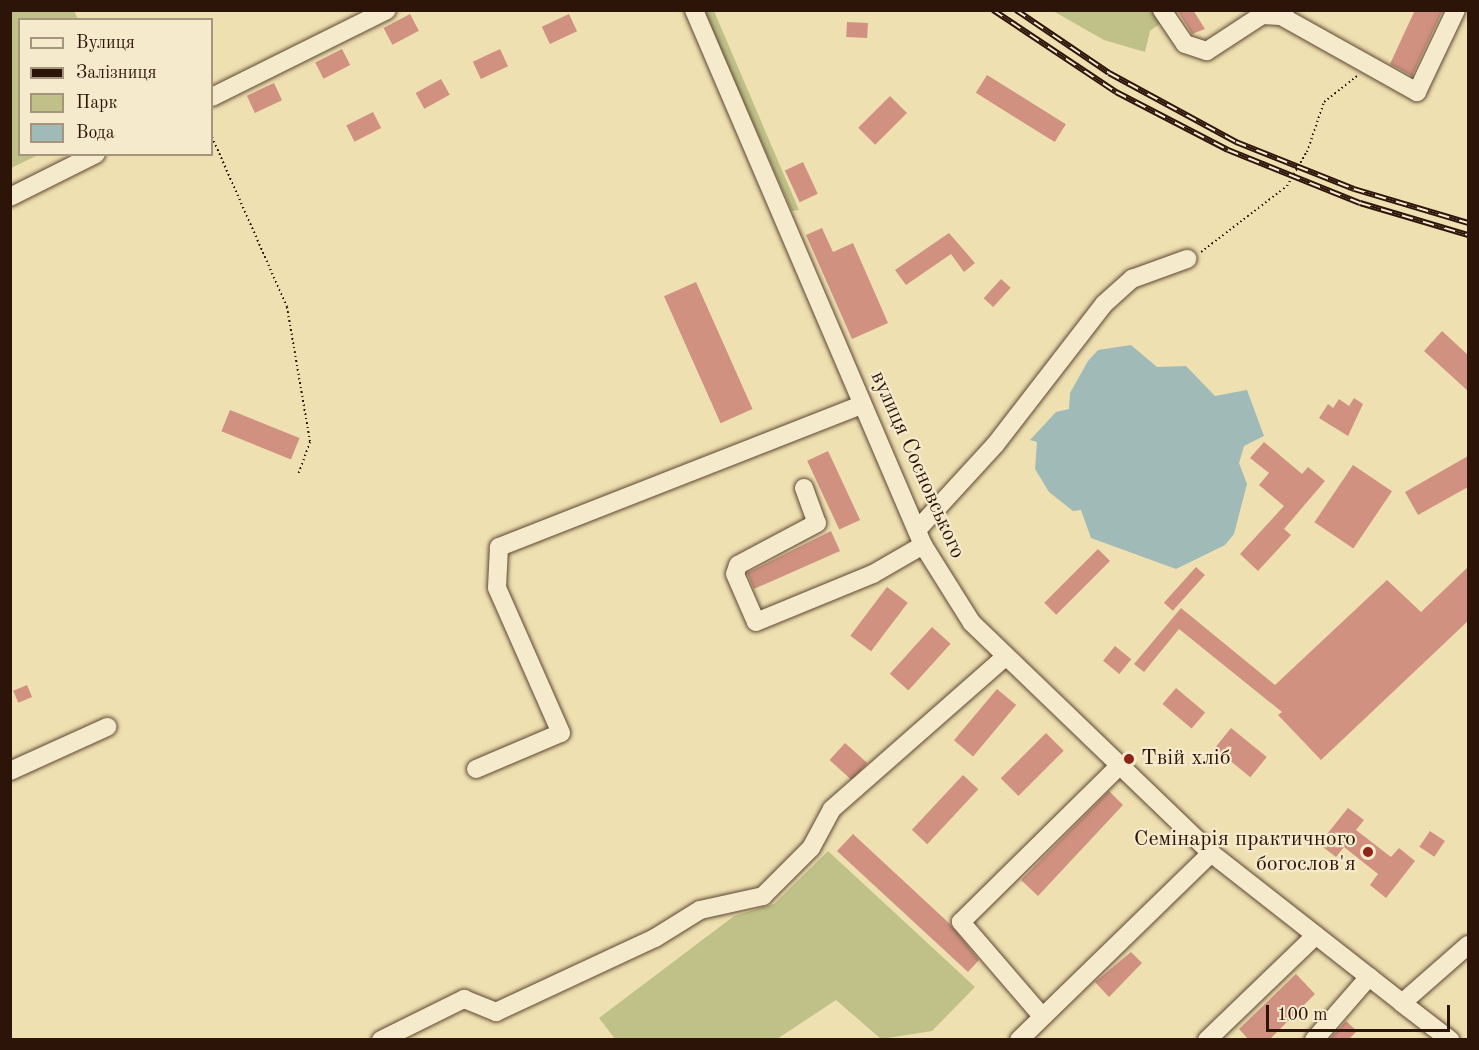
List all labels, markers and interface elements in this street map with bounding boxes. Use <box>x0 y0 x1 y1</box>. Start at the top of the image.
legend <box>18 18 213 156</box>
text: Вулиця <box>76 34 135 52</box>
text: Залізниця <box>76 64 157 82</box>
text: Парк <box>76 94 117 112</box>
text: Вода <box>76 124 115 142</box>
street label: вулиця Сосновського <box>864 367 970 563</box>
place label: Твій хліб <box>1141 746 1231 772</box>
marker: Твій хліб <box>1122 752 1136 766</box>
place label: Семінарія практичного богослов'я <box>1134 826 1356 878</box>
marker: Семінарія практичного богослов'я <box>1361 845 1375 859</box>
scale bar <box>1269 993 1454 1031</box>
text: 100 m <box>1277 1006 1328 1024</box>

